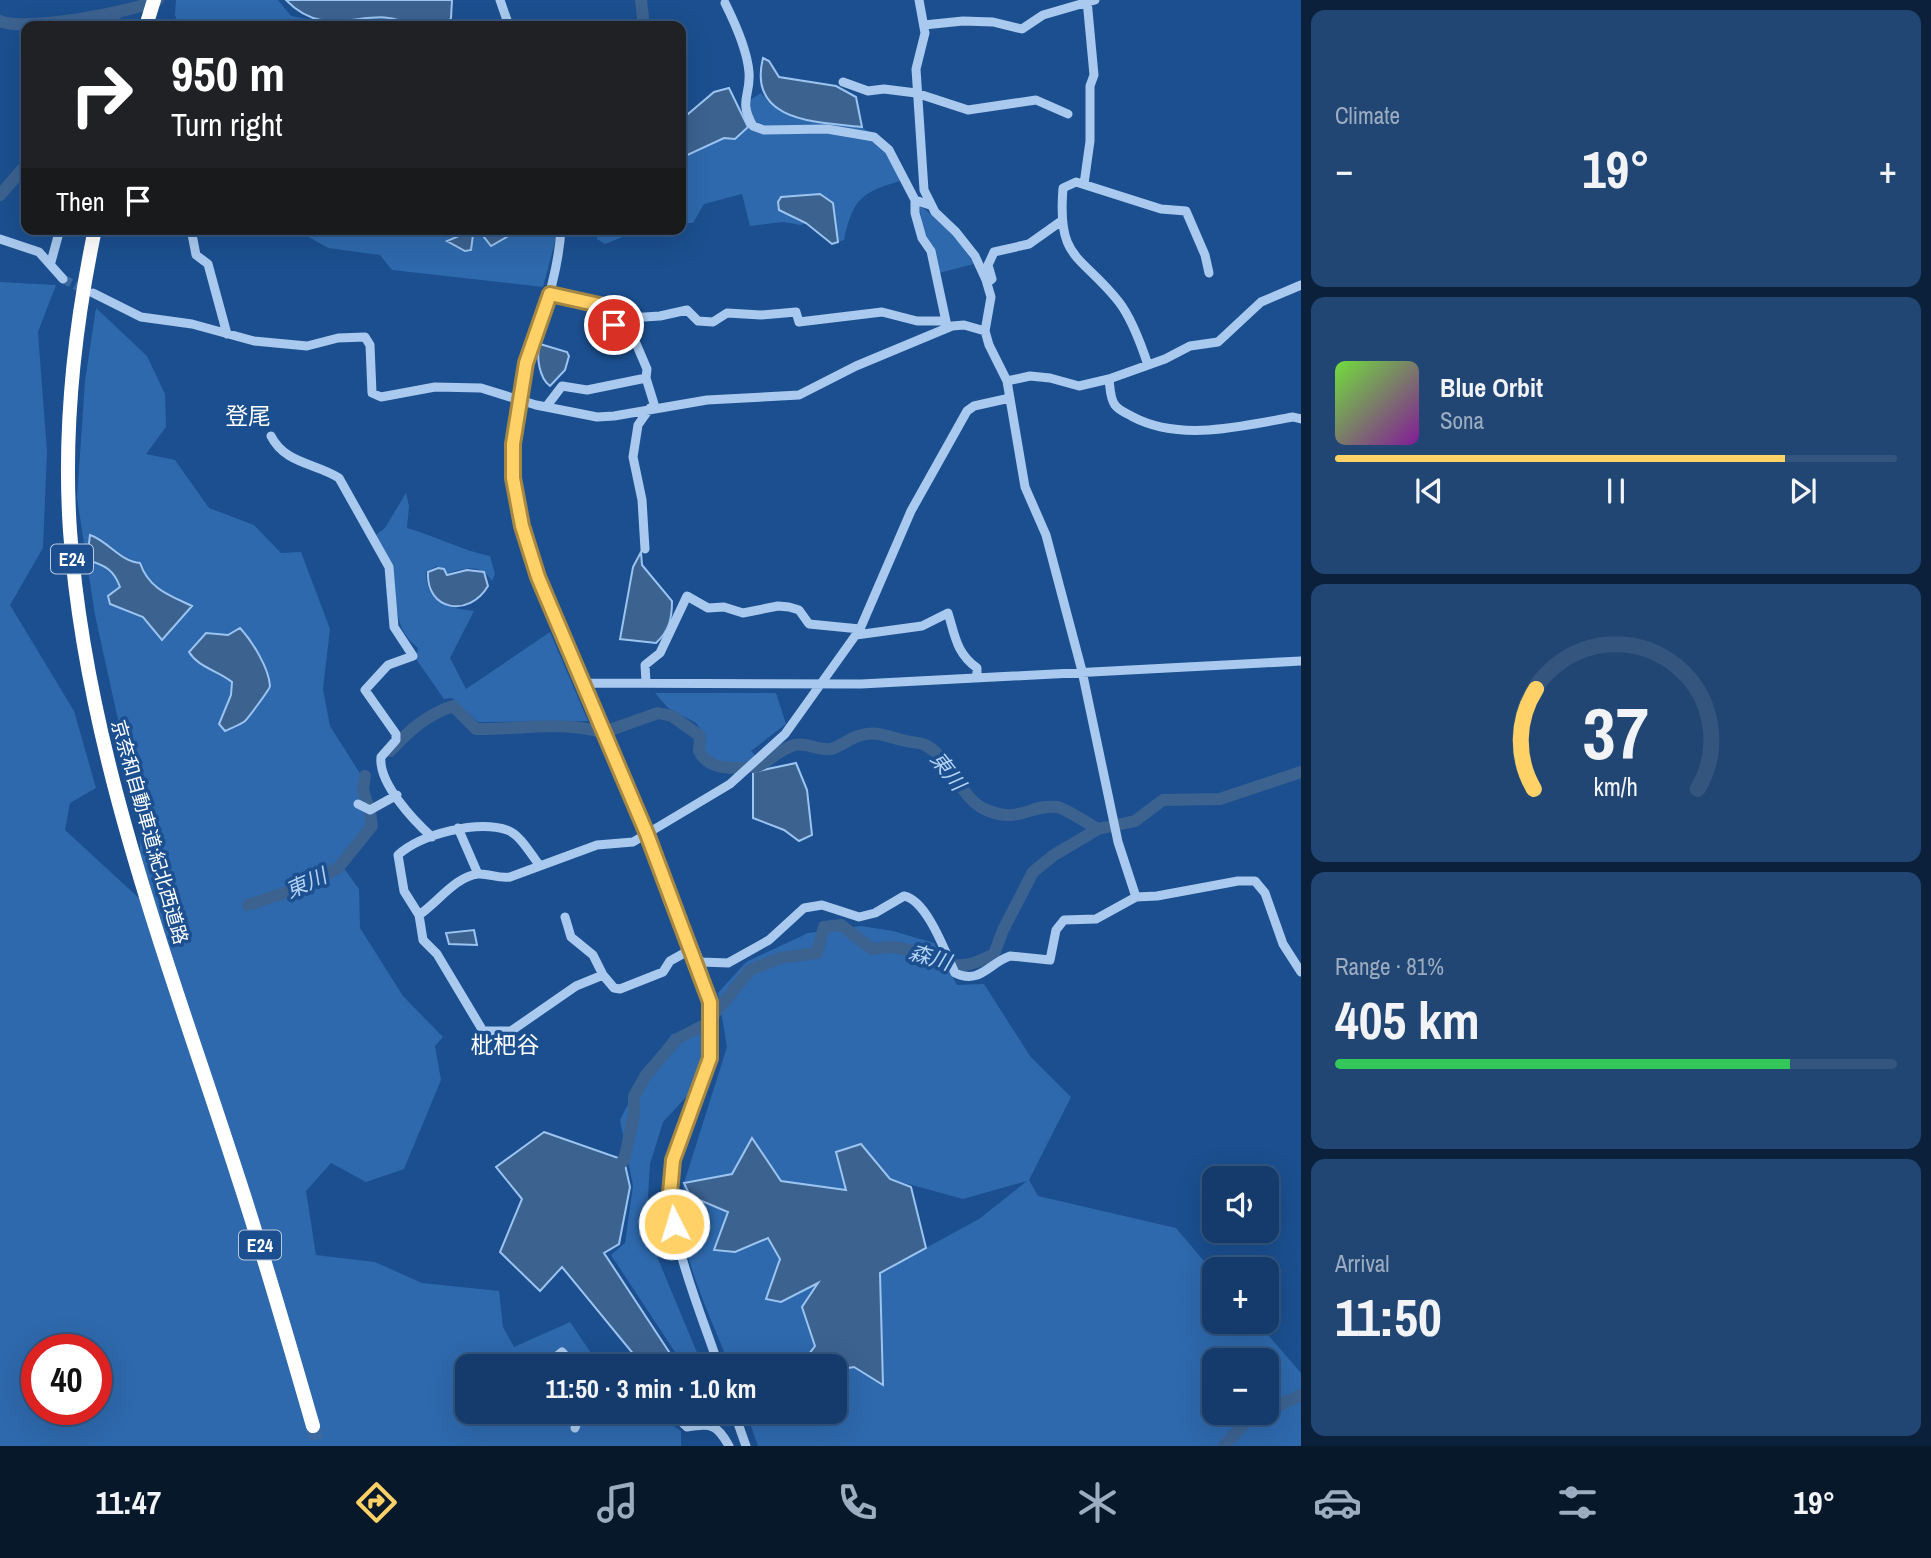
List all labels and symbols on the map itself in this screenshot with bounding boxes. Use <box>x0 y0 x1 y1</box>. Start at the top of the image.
pin <box>584 295 644 355</box>
district label: 登尾 <box>225 400 271 431</box>
road number: E24 <box>51 544 93 574</box>
street label: 京奈和自動車道;紀北西道路 <box>105 717 195 947</box>
water label: 東川 <box>924 746 974 798</box>
water label: 東川 <box>281 860 333 905</box>
water label: 森川 <box>906 937 956 977</box>
district label: 枇杷谷 <box>471 1029 540 1060</box>
position arrow <box>637 1187 711 1261</box>
road number: E24 <box>239 1230 281 1260</box>
speed limit sign: 40 <box>21 1334 112 1425</box>

